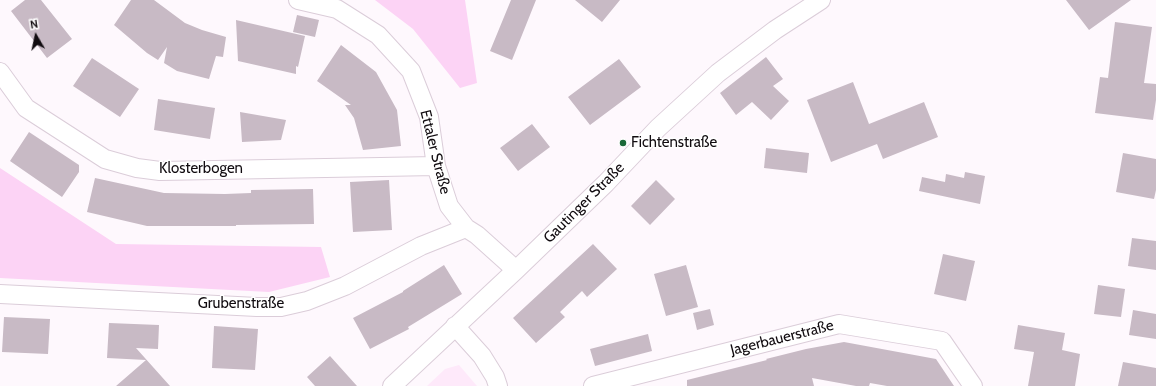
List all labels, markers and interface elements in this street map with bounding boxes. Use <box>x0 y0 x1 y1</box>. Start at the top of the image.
north arrow <box>16 16 56 56</box>
text: N <box>29 17 39 32</box>
street label: Ettaler Straße <box>416 108 454 196</box>
place label: Fichtenstraße <box>631 134 717 152</box>
marker: Fichtenstraße <box>618 138 628 148</box>
street label: Gautinger Straße <box>540 159 628 247</box>
street label: Klosterbogen <box>159 160 243 178</box>
street label: Grubenstraße <box>198 295 284 313</box>
street label: Jagerbauerstraße <box>728 316 836 360</box>

